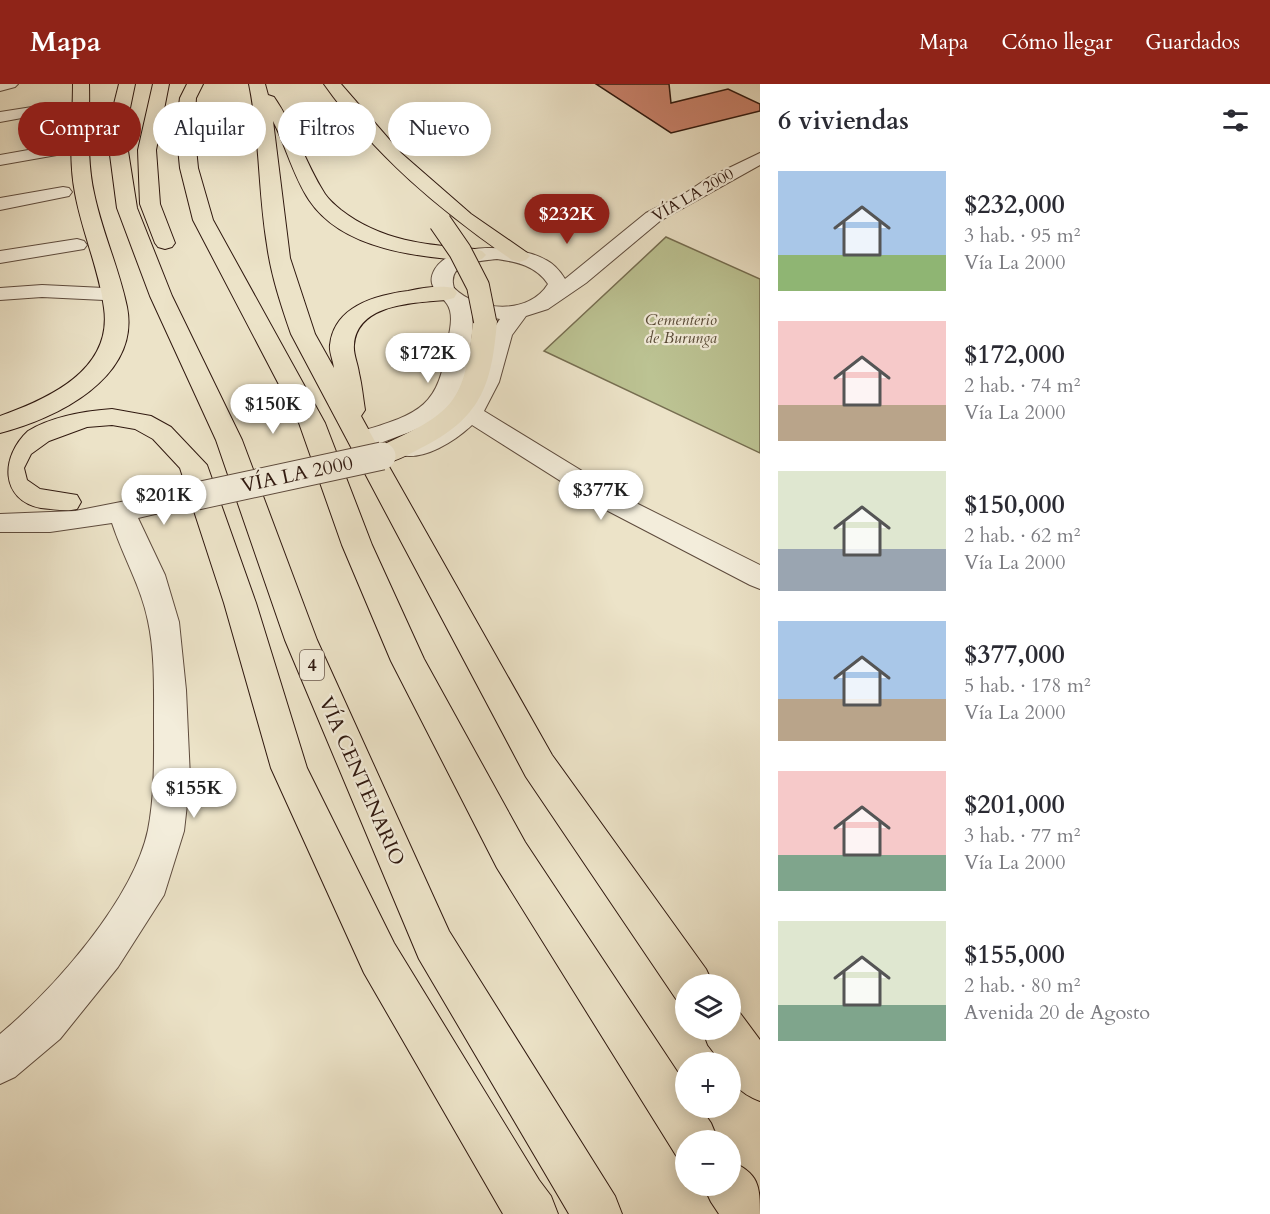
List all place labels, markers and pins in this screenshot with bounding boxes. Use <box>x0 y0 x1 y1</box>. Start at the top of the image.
pin: $232K <box>525 194 609 245</box>
pin: $172K <box>386 333 470 384</box>
pin: $150K <box>231 384 315 435</box>
pin: $377K <box>559 470 643 521</box>
pin: $201K <box>122 475 206 526</box>
pin: $155K <box>152 768 236 819</box>

